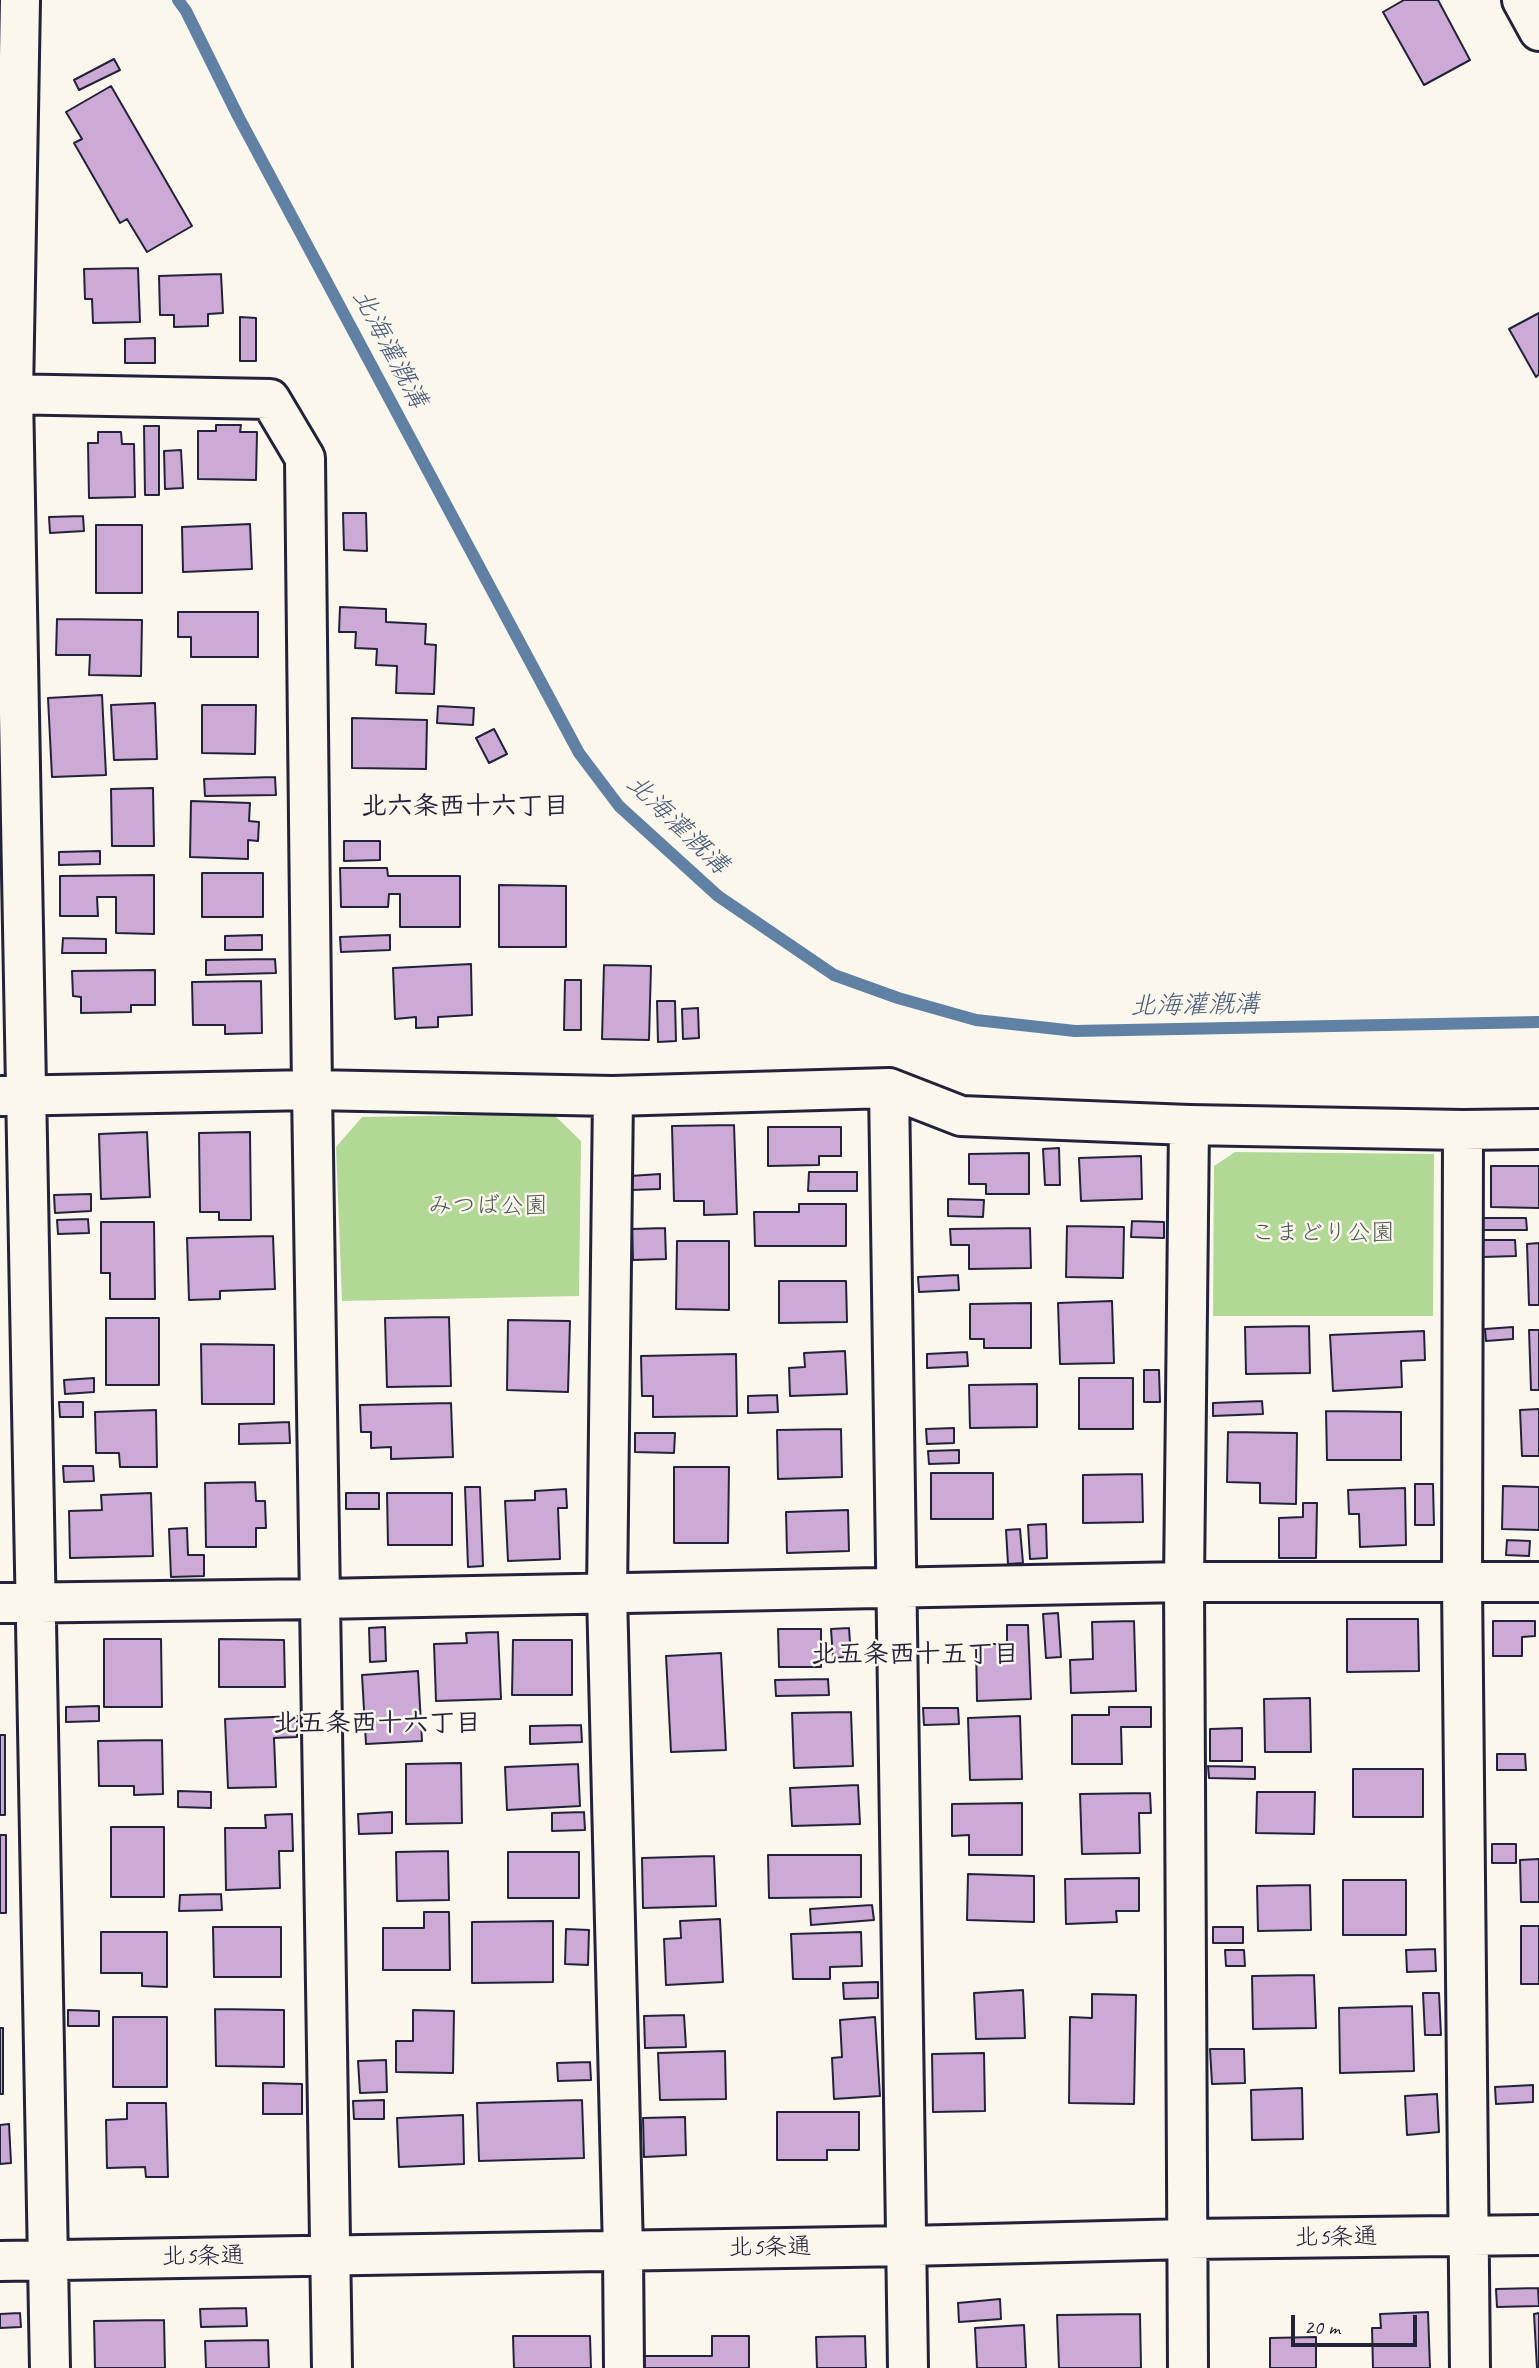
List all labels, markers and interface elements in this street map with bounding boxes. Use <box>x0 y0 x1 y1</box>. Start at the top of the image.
water label: 北海灌漑溝 <box>345 284 433 414</box>
water label: 北海灌漑溝 <box>619 769 735 881</box>
district label: 北六条西十六丁目 <box>361 791 569 823</box>
water label: 北海灌漑溝 <box>1130 989 1260 1023</box>
park label: みつば公園 <box>428 1193 548 1221</box>
park label: こまどり公園 <box>1251 1220 1395 1248</box>
district label: 北五条西十五丁目 <box>811 1639 1019 1671</box>
district label: 北五条西十六丁目 <box>273 1708 481 1740</box>
street label: 北5条通 <box>1294 2223 1378 2253</box>
street label: 北5条通 <box>728 2233 812 2263</box>
street label: 北5条通 <box>161 2242 245 2272</box>
scale bar <box>1294 2302 1420 2346</box>
text: 20 m <box>1304 2314 1340 2340</box>

